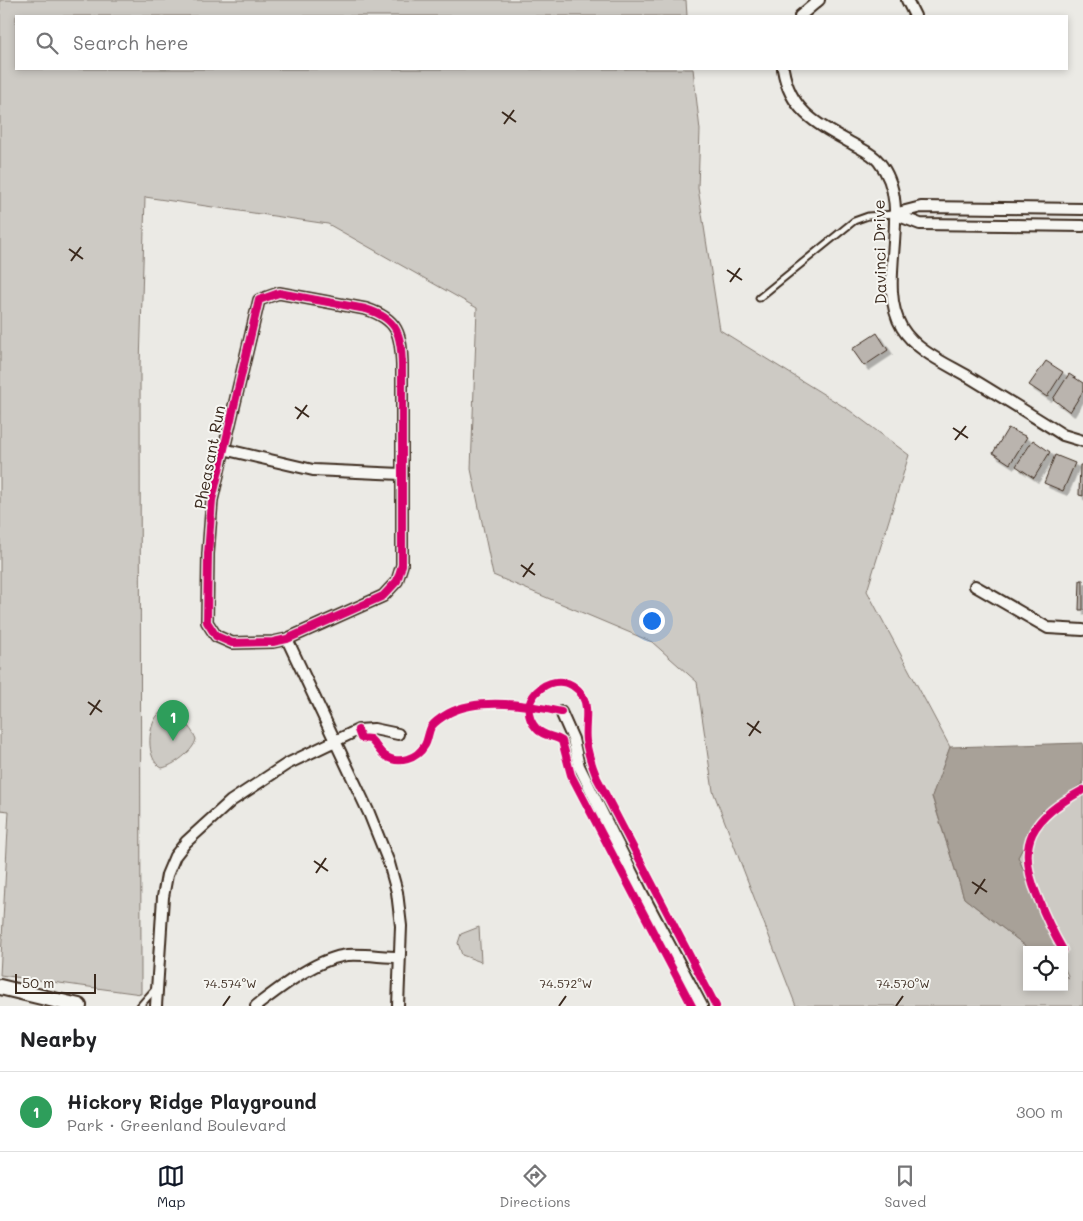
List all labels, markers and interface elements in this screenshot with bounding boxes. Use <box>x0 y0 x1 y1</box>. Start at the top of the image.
search box <box>15 15 1068 70</box>
icon: search <box>33 29 61 57</box>
text: Search here <box>73 30 189 55</box>
street label: Davinci Drive <box>868 199 890 305</box>
street label: Pheasant Run <box>189 403 229 511</box>
your location <box>639 608 665 634</box>
pin: 1 <box>157 700 189 741</box>
map controls <box>1023 946 1068 991</box>
button: locate <box>1023 946 1068 991</box>
scale bar <box>15 971 96 994</box>
text: 50 m <box>22 973 54 992</box>
text: 74.574°W <box>203 975 257 991</box>
text: 74.572°W <box>540 975 592 991</box>
text: 74.570°W <box>876 975 930 991</box>
text: Nearby <box>20 1025 97 1052</box>
text: Hickory Ridge Playground <box>67 1089 317 1114</box>
text: 1 <box>32 1101 40 1122</box>
text: 300 m <box>1016 1101 1063 1122</box>
text: Park · Greenland Boulevard <box>67 1114 286 1135</box>
tab: Map <box>157 1162 185 1211</box>
tab: Directions <box>499 1162 571 1211</box>
tab: Saved <box>884 1162 926 1211</box>

